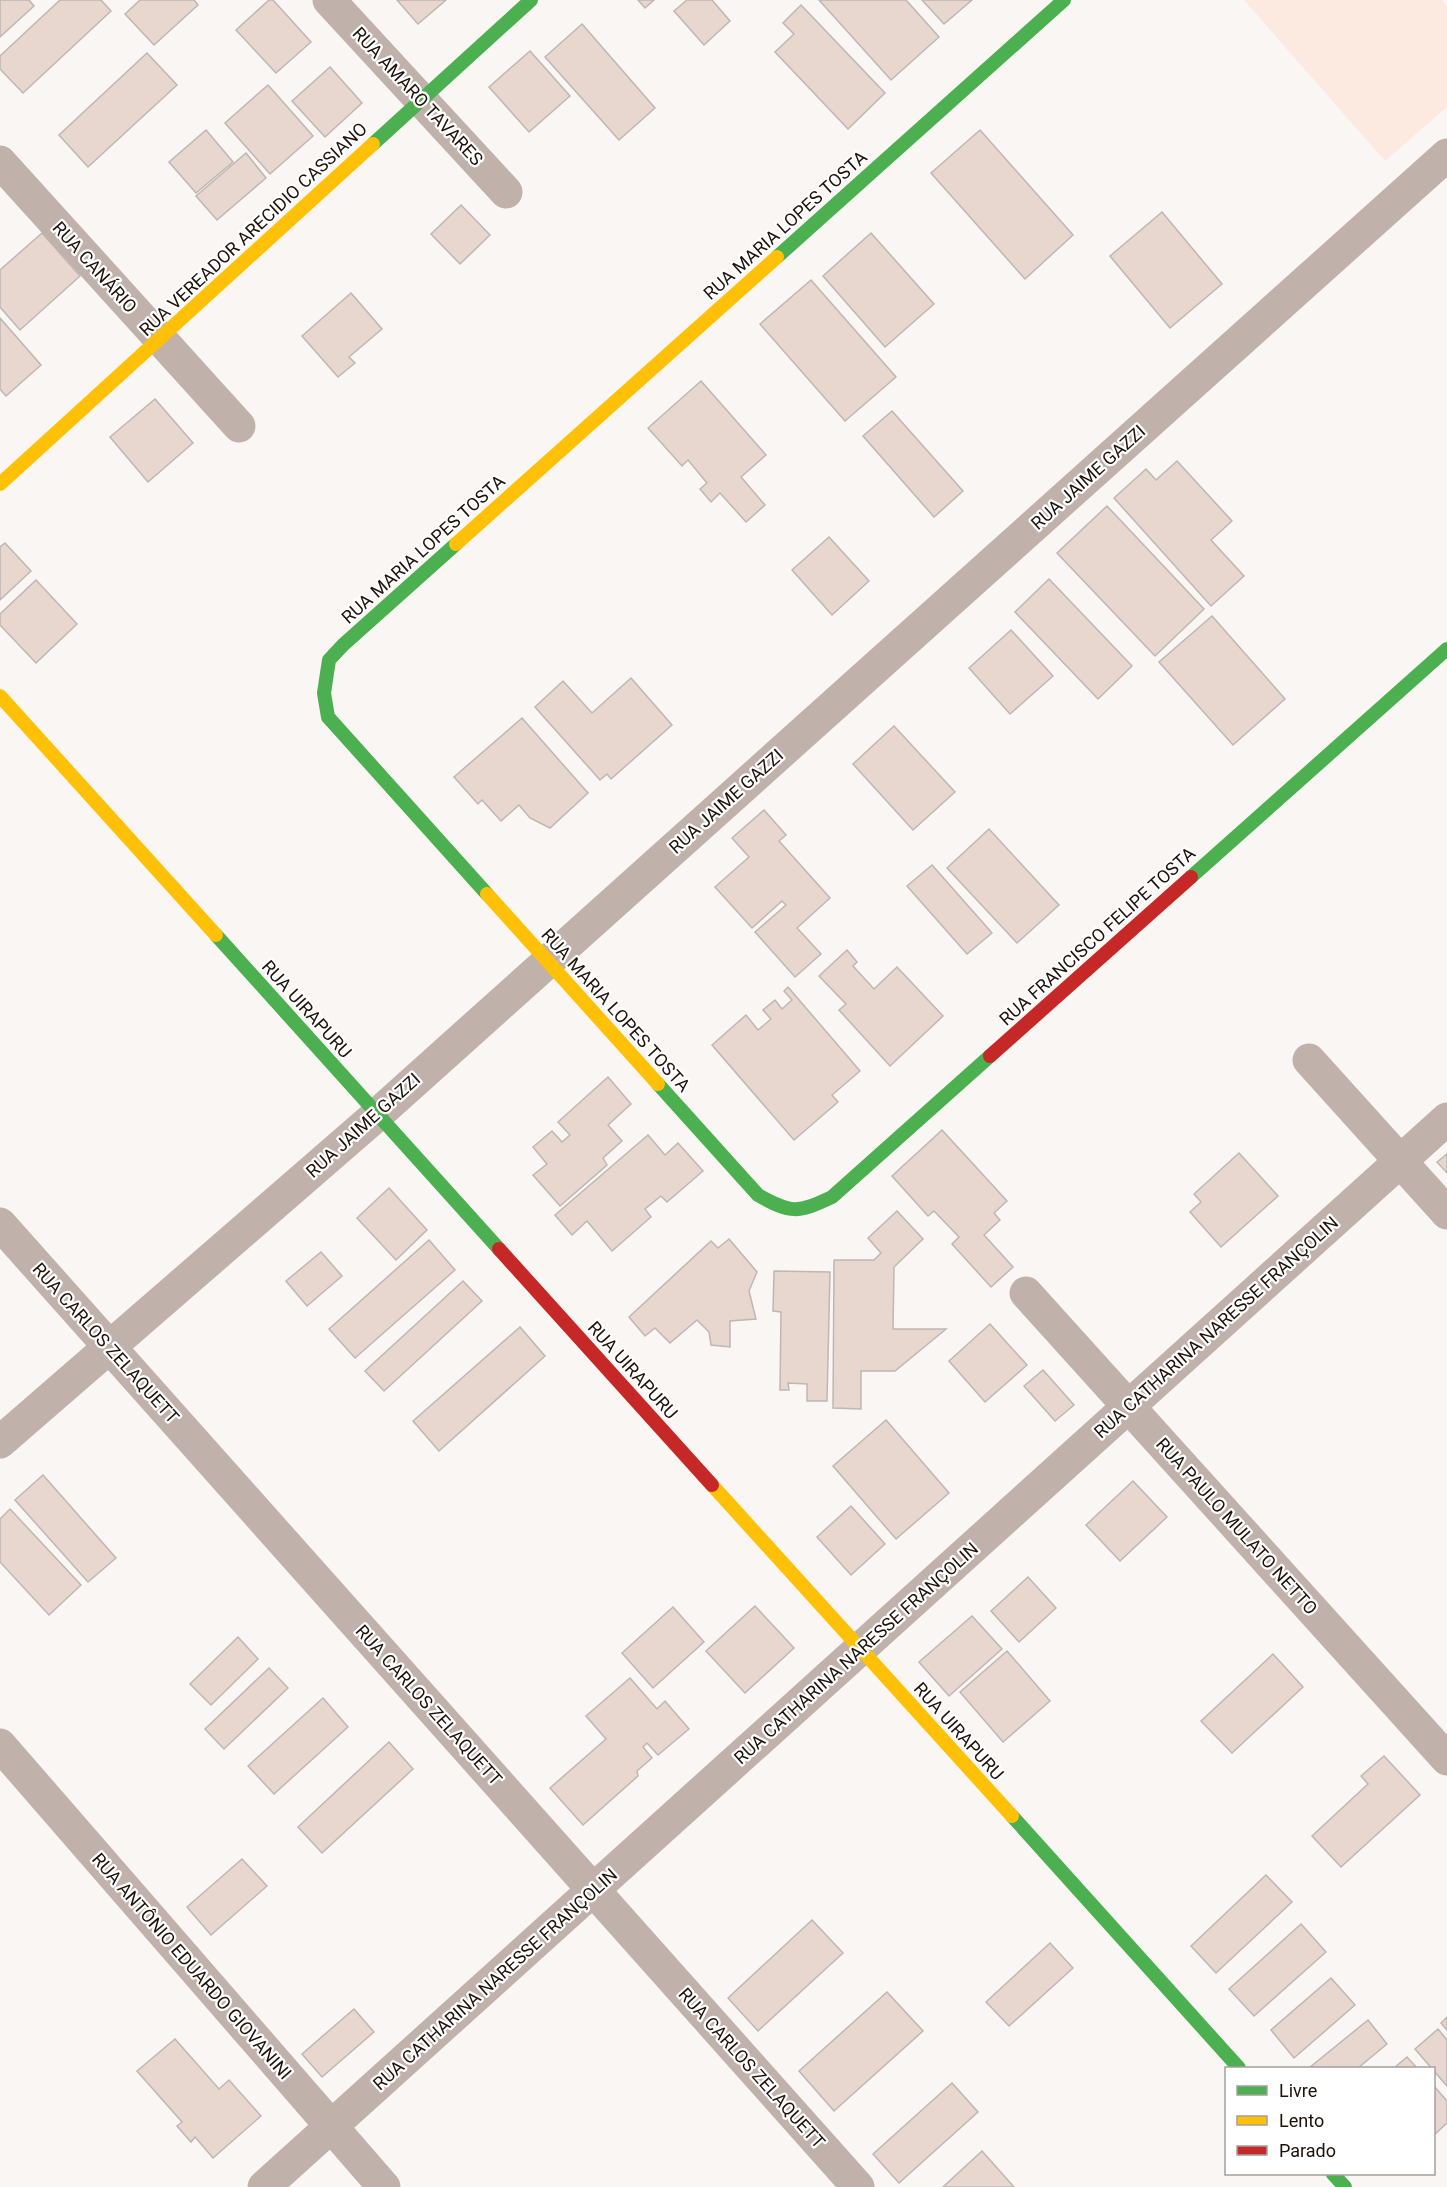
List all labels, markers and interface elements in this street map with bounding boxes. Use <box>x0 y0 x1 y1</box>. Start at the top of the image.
street label: RUA AMARO TAVARES <box>348 23 488 170</box>
street label: RUA VEREADOR ARECIDIO CASSIANO <box>135 118 371 340</box>
street label: RUA MARIA LOPES TOSTA <box>699 146 871 304</box>
street label: RUA CANÁRIO <box>49 217 141 317</box>
street label: RUA JAIME GAZZI <box>1027 420 1149 534</box>
street label: RUA MARIA LOPES TOSTA <box>337 470 509 628</box>
street label: RUA JAIME GAZZI <box>665 744 787 858</box>
street label: RUA FRANCISCO FELIPE TOSTA <box>995 842 1199 1029</box>
street label: RUA MARIA LOPES TOSTA <box>537 924 695 1096</box>
street label: RUA UIRAPURU <box>258 956 356 1062</box>
street label: RUA JAIME GAZZI <box>302 1068 424 1182</box>
street label: RUA CATHARINA NARESSE FRANÇOLIN <box>1090 1212 1342 1442</box>
street label: RUA CARLOS ZELAQUETT <box>28 1258 184 1428</box>
street label: RUA UIRAPURU <box>584 1317 682 1423</box>
street label: RUA PAULO MULATO NETTO <box>1152 1433 1322 1619</box>
street label: RUA CATHARINA NARESSE FRANÇOLIN <box>730 1538 982 1768</box>
street label: RUA CARLOS ZELAQUETT <box>351 1620 507 1790</box>
street label: RUA UIRAPURU <box>910 1678 1008 1784</box>
street label: RUA ANTÔNIO EDUARDO GIOVANINI <box>88 1849 296 2083</box>
street label: RUA CATHARINA NARESSE FRANÇOLIN <box>369 1864 621 2094</box>
street label: RUA CARLOS ZELAQUETT <box>674 1983 830 2153</box>
legend <box>1225 2067 1435 2175</box>
text: Livre <box>1279 2080 1317 2101</box>
text: Lento <box>1279 2110 1324 2131</box>
text: Parado <box>1279 2140 1336 2161</box>

